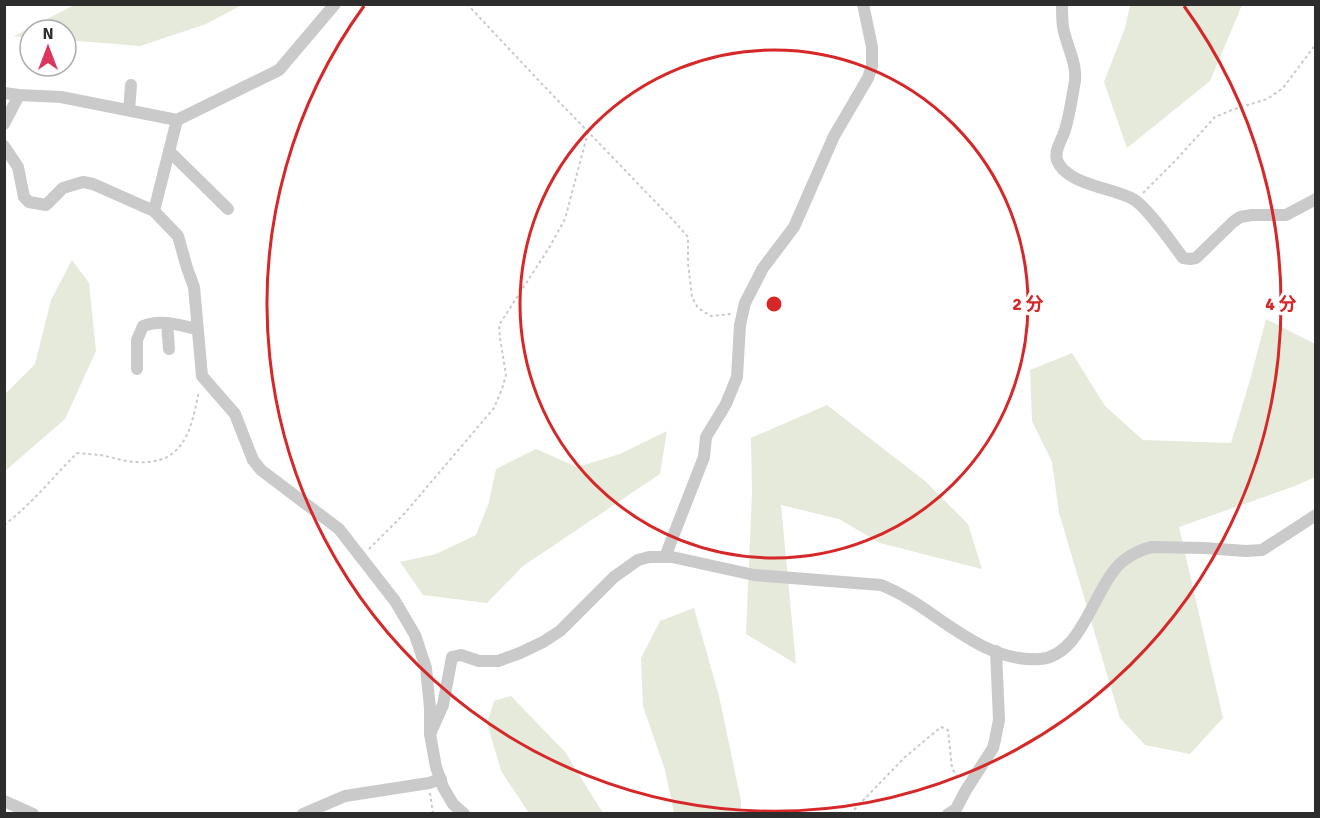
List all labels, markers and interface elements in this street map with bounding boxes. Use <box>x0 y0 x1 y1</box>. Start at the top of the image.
north arrow <box>18 18 78 78</box>
text: N <box>42 24 54 44</box>
text: 2 分 <box>1012 293 1044 315</box>
text: 4 分 <box>1265 293 1297 315</box>
centre of rings <box>764 294 784 314</box>

